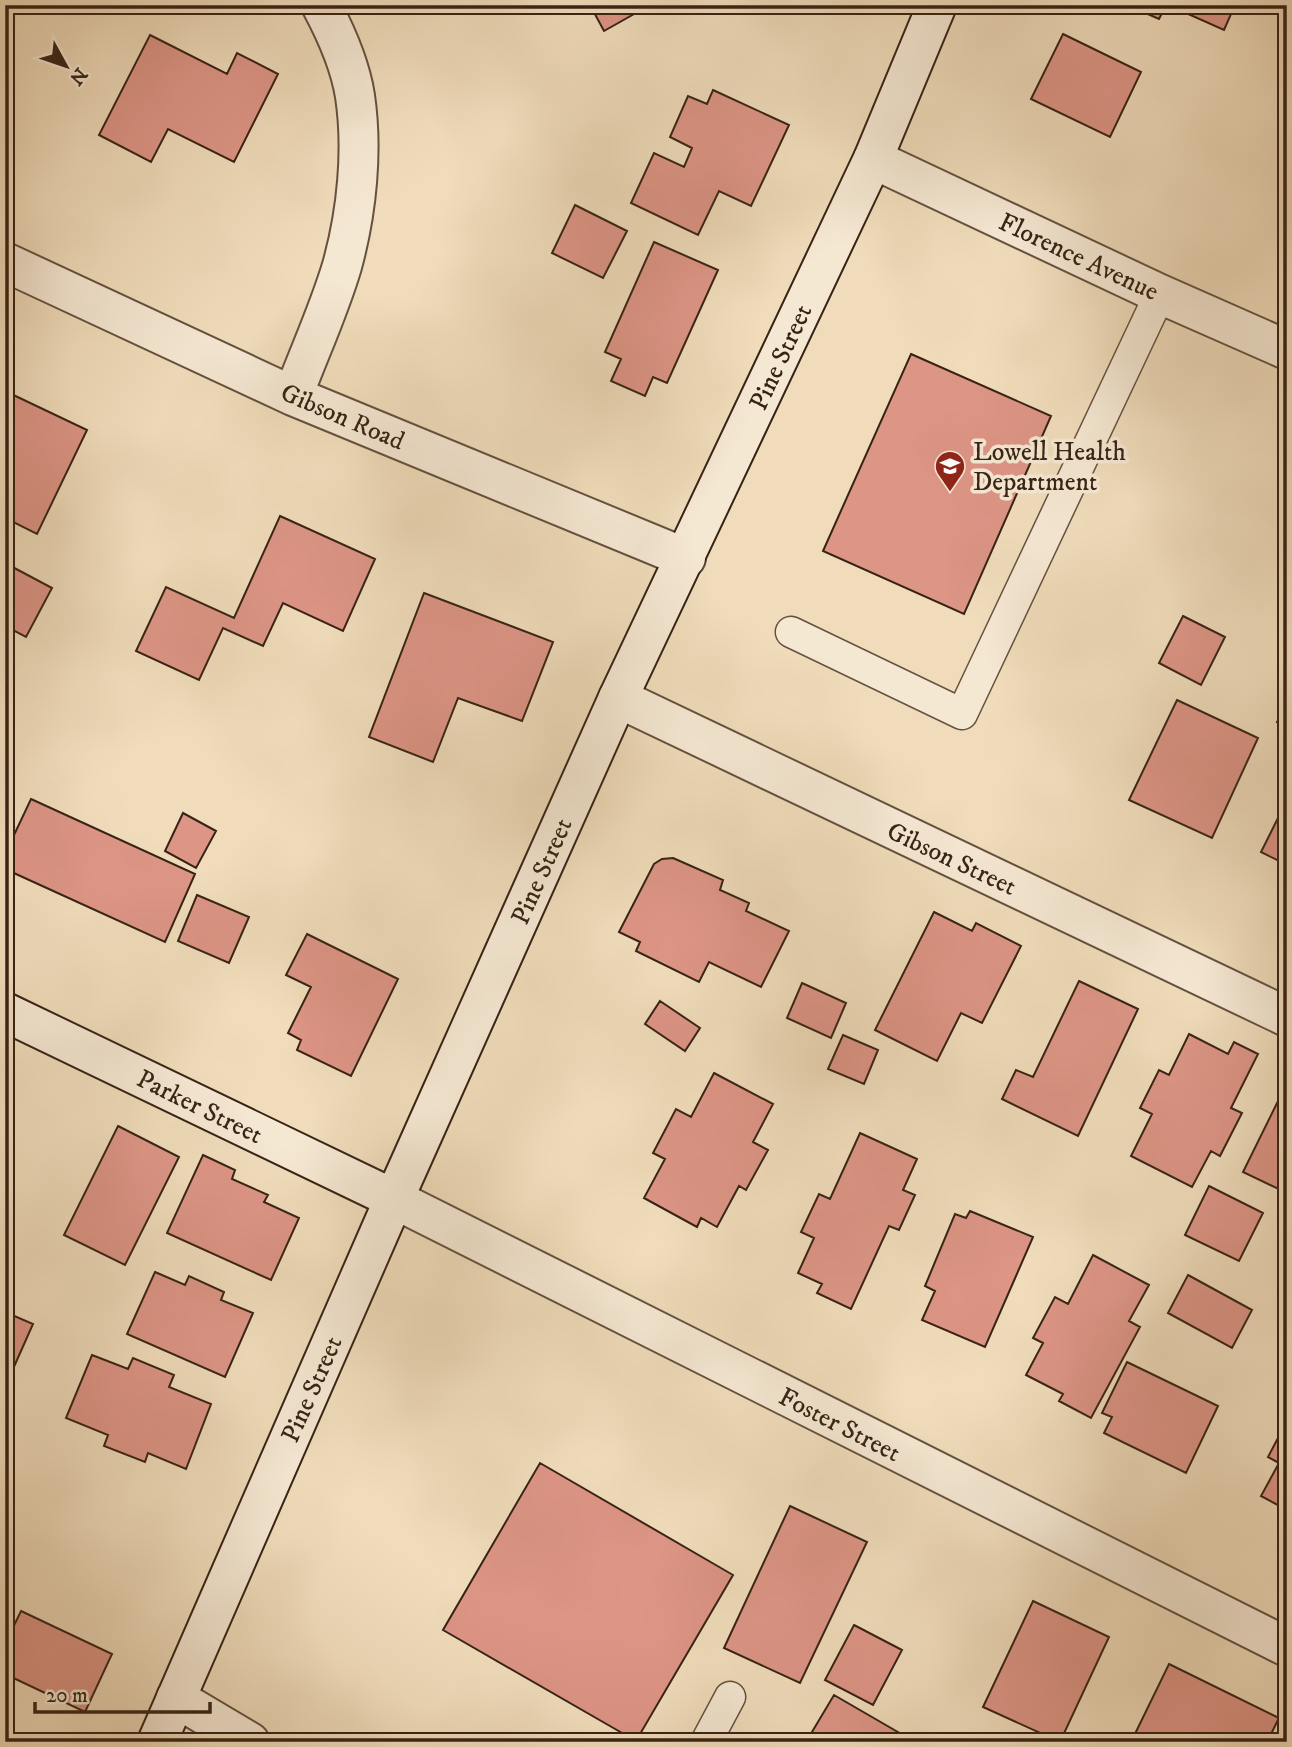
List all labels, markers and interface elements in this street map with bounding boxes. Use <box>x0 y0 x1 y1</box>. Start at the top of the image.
north arrow <box>32 32 102 102</box>
text: N <box>64 63 92 90</box>
street label: Florence Avenue <box>993 206 1164 309</box>
street label: Pine Street <box>742 299 820 416</box>
street label: Gibson Road <box>275 377 409 458</box>
place label: Lowell Health Department <box>973 436 1126 499</box>
school or university icon: Lowell Health Department <box>933 449 967 493</box>
street label: Pine Street <box>504 813 580 930</box>
street label: Gibson Street <box>881 815 1021 904</box>
street label: Parker Street <box>131 1063 268 1152</box>
street label: Pine Street <box>274 1331 350 1448</box>
street label: Foster Street <box>773 1381 906 1470</box>
scale bar <box>35 1670 210 1714</box>
text: 20 m <box>46 1683 88 1709</box>

